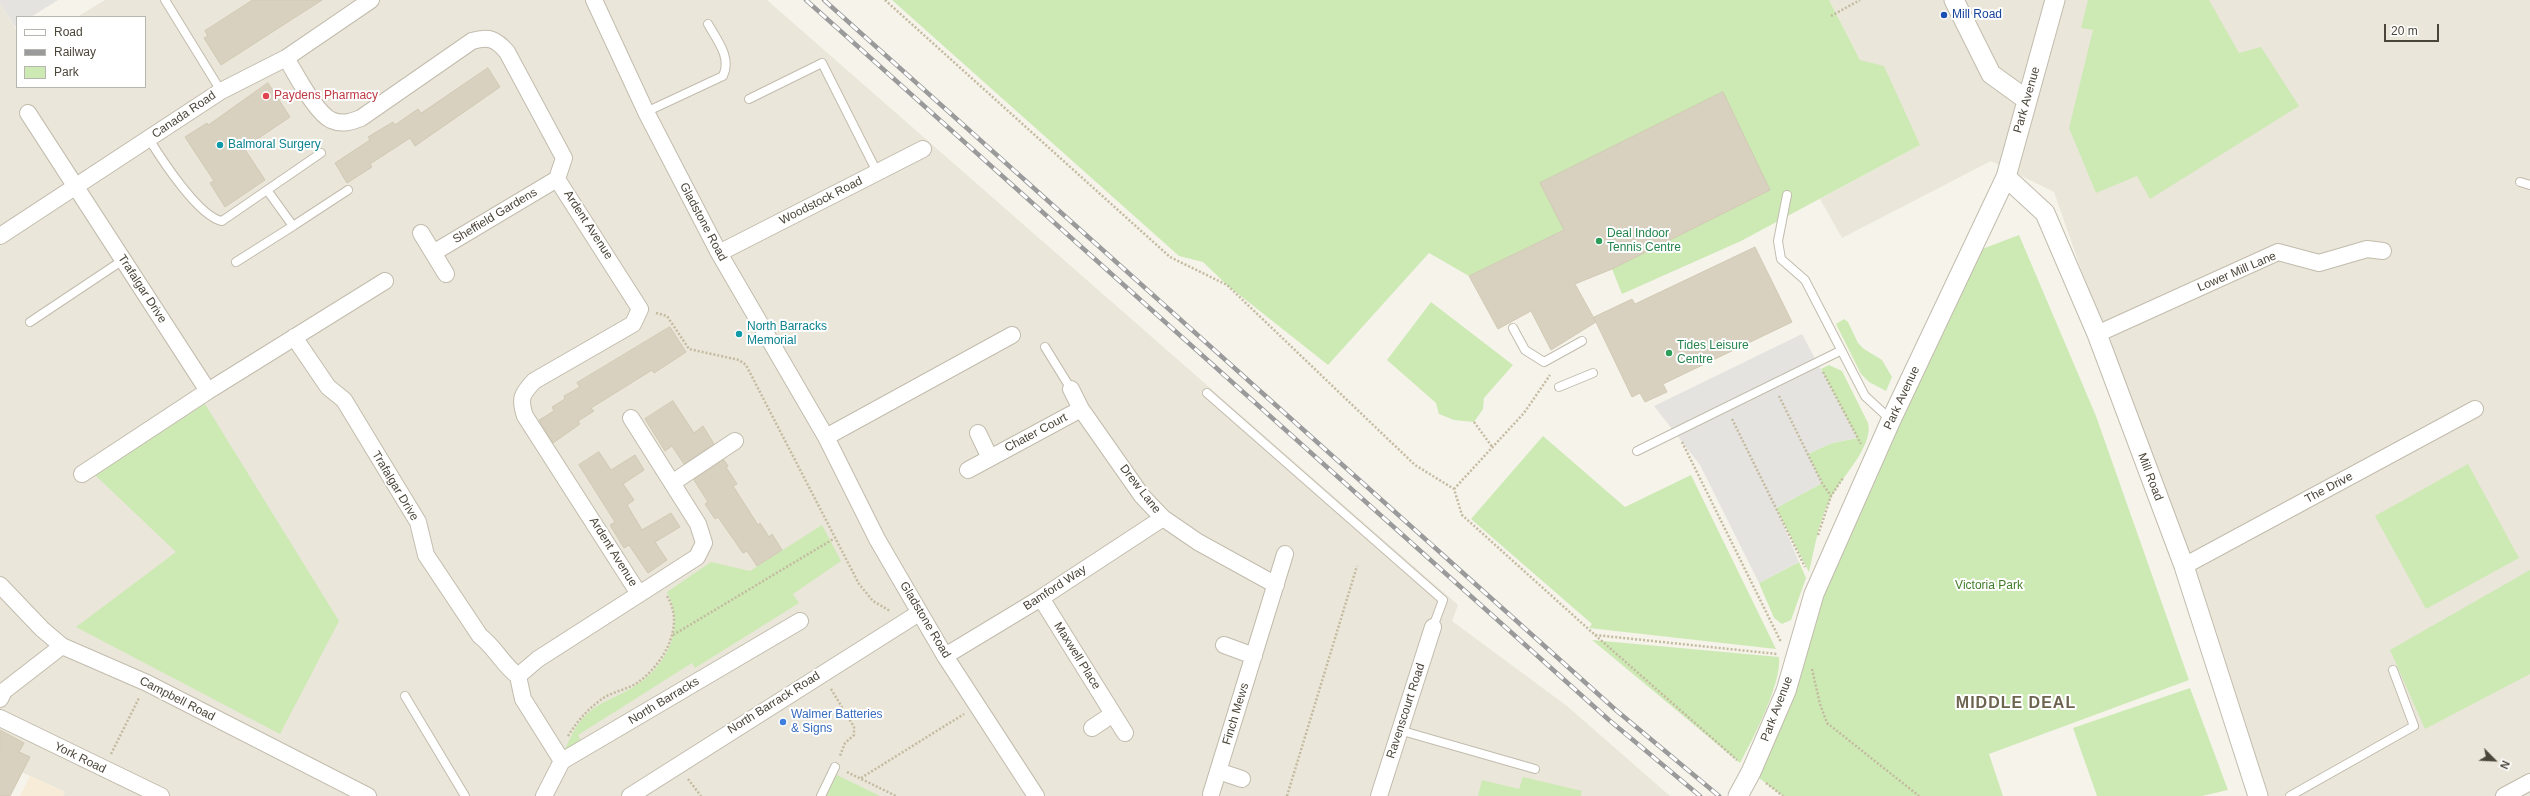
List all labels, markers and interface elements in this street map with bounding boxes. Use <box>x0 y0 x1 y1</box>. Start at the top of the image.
place label: Mill Road <box>1952 8 2002 22</box>
marker: Mill Road <box>1939 10 1949 20</box>
legend <box>16 16 146 88</box>
scale bar <box>2386 16 2441 42</box>
text: 20 m <box>2391 24 2418 38</box>
text: Road <box>54 25 83 39</box>
text: Railway <box>54 45 96 59</box>
text: Park <box>54 65 79 79</box>
street label: Park Avenue <box>2011 65 2043 135</box>
street label: Canada Road <box>149 88 219 142</box>
place label: Paydens Pharmacy <box>274 89 378 103</box>
marker: Paydens Pharmacy <box>261 91 271 101</box>
place label: Balmoral Surgery <box>228 138 321 152</box>
marker: Balmoral Surgery <box>215 140 225 150</box>
street label: Woodstock Road <box>777 174 865 228</box>
street label: Gladstone Road <box>676 180 730 264</box>
street label: Sheffield Gardens <box>450 185 540 247</box>
street label: Ardent Avenue <box>560 188 616 262</box>
place label: Deal Indoor Tennis Centre <box>1607 227 1681 255</box>
marker: Deal Indoor Tennis Centre <box>1594 236 1604 246</box>
street label: Lower Mill Lane <box>2196 249 2278 295</box>
street label: Trafalgar Drive <box>114 252 170 326</box>
place label: North Barracks Memorial <box>747 320 827 348</box>
marker: North Barracks Memorial <box>734 329 744 339</box>
place label: Tides Leisure Centre <box>1677 339 1749 367</box>
marker: Tides Leisure Centre <box>1664 348 1674 358</box>
street label: Park Avenue <box>1881 364 1923 432</box>
street label: Chater Court <box>1002 411 1070 455</box>
street label: Trafalgar Drive <box>369 448 421 524</box>
street label: Mill Road <box>2134 451 2166 503</box>
street label: Drew Lane <box>1116 462 1164 516</box>
street label: The Drive <box>2303 469 2355 507</box>
street label: Ardent Avenue <box>586 515 640 589</box>
street label: Bamford Way <box>1021 562 1089 614</box>
street label: Gladstone Road <box>896 579 954 661</box>
park label: Victoria Park <box>1955 579 2023 593</box>
street label: Maxwell Place <box>1051 620 1103 692</box>
street label: Ravenscourt Road <box>1384 662 1428 760</box>
street label: North Barrack Road <box>725 669 823 737</box>
street label: Campbell Road <box>137 674 217 724</box>
street label: North Barracks <box>626 674 702 728</box>
street label: Park Avenue <box>1758 674 1796 744</box>
street label: Finch Mews <box>1220 681 1252 747</box>
district label: MIDDLE DEAL <box>1956 694 2076 714</box>
place label: Walmer Batteries & Signs <box>791 708 883 736</box>
marker: Walmer Batteries & Signs <box>778 717 788 727</box>
street label: York Road <box>52 739 108 777</box>
north arrow <box>2474 740 2514 780</box>
text: N <box>2498 759 2512 771</box>

